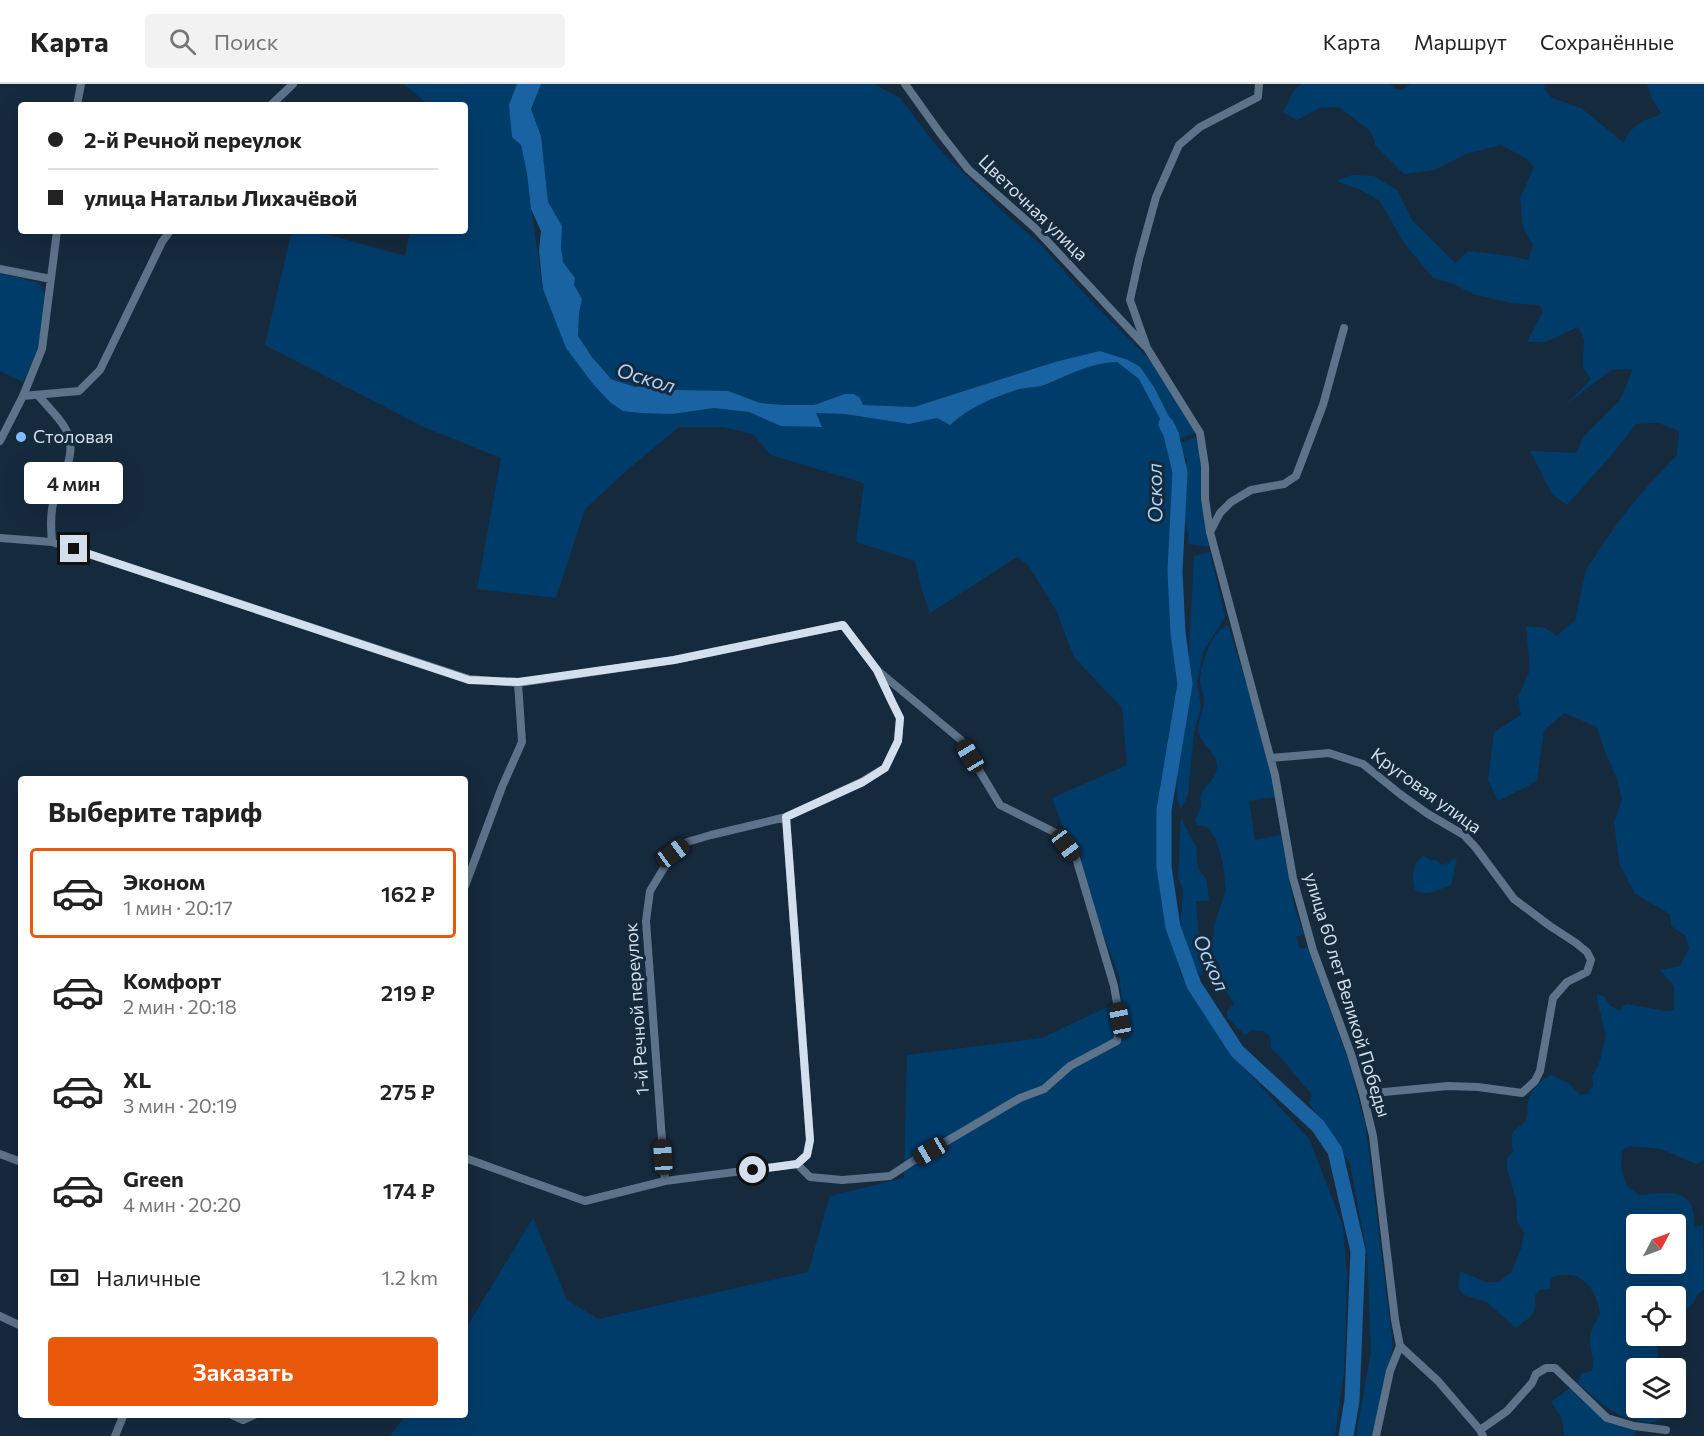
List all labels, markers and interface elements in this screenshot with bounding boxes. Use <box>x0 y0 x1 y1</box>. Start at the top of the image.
search box <box>145 14 565 68</box>
text: Карта <box>30 24 109 58</box>
icon: search <box>166 25 199 58</box>
text: Поиск <box>214 28 278 55</box>
text: Карта <box>1323 29 1381 54</box>
text: Маршрут <box>1414 29 1507 54</box>
text: Сохранённые <box>1540 29 1674 54</box>
text: 2-й Речной переулок <box>84 126 302 153</box>
street label: Цветочная улица <box>975 150 1093 265</box>
text: улица Натальи Лихачёвой <box>84 184 357 211</box>
water label: Оскол <box>614 357 679 397</box>
place label: Столовая <box>33 425 114 447</box>
marker: Столовая <box>14 430 28 444</box>
callout: 4 мин <box>25 462 124 504</box>
water label: Оскол <box>1141 462 1167 523</box>
text: 4 мин <box>47 471 100 495</box>
route end <box>60 535 87 562</box>
car <box>953 736 987 776</box>
street label: Круговая улица <box>1367 743 1486 838</box>
text: Выберите тариф <box>48 795 262 828</box>
car <box>1048 825 1084 865</box>
car <box>653 835 693 871</box>
icon: car <box>51 866 105 920</box>
text: Эконом <box>123 868 205 895</box>
street label: улица 60 лет Великой Победы <box>1300 870 1396 1120</box>
text: 162 ₽ <box>381 880 435 907</box>
text: 1 мин · 20:17 <box>123 895 233 919</box>
street label: 1-й Речной переулок <box>619 922 653 1096</box>
water label: Оскол <box>1189 930 1235 995</box>
icon: car <box>51 965 105 1019</box>
text: Комфорт <box>123 967 221 994</box>
text: 219 ₽ <box>381 979 435 1006</box>
text: 2 мин · 20:18 <box>123 994 237 1018</box>
car <box>1108 1001 1132 1039</box>
icon: car <box>51 1064 105 1118</box>
text: XL <box>123 1066 151 1093</box>
text: 275 ₽ <box>380 1078 435 1105</box>
text: 3 мин · 20:19 <box>123 1093 237 1117</box>
car <box>910 1134 950 1168</box>
car <box>653 1138 673 1176</box>
route start <box>739 1156 766 1183</box>
icon: car <box>51 1163 105 1217</box>
text: Green <box>123 1165 184 1192</box>
text: 174 ₽ <box>383 1177 435 1204</box>
text: 4 мин · 20:20 <box>123 1192 241 1216</box>
north arrow <box>1626 1214 1686 1274</box>
map controls <box>1626 1214 1686 1418</box>
icon: cash <box>48 1261 81 1294</box>
text: Наличные <box>96 1264 201 1291</box>
text: 1.2 km <box>382 1265 438 1289</box>
button: locate <box>1626 1286 1686 1346</box>
button: Заказать <box>48 1337 438 1406</box>
button: layers <box>1626 1358 1686 1418</box>

